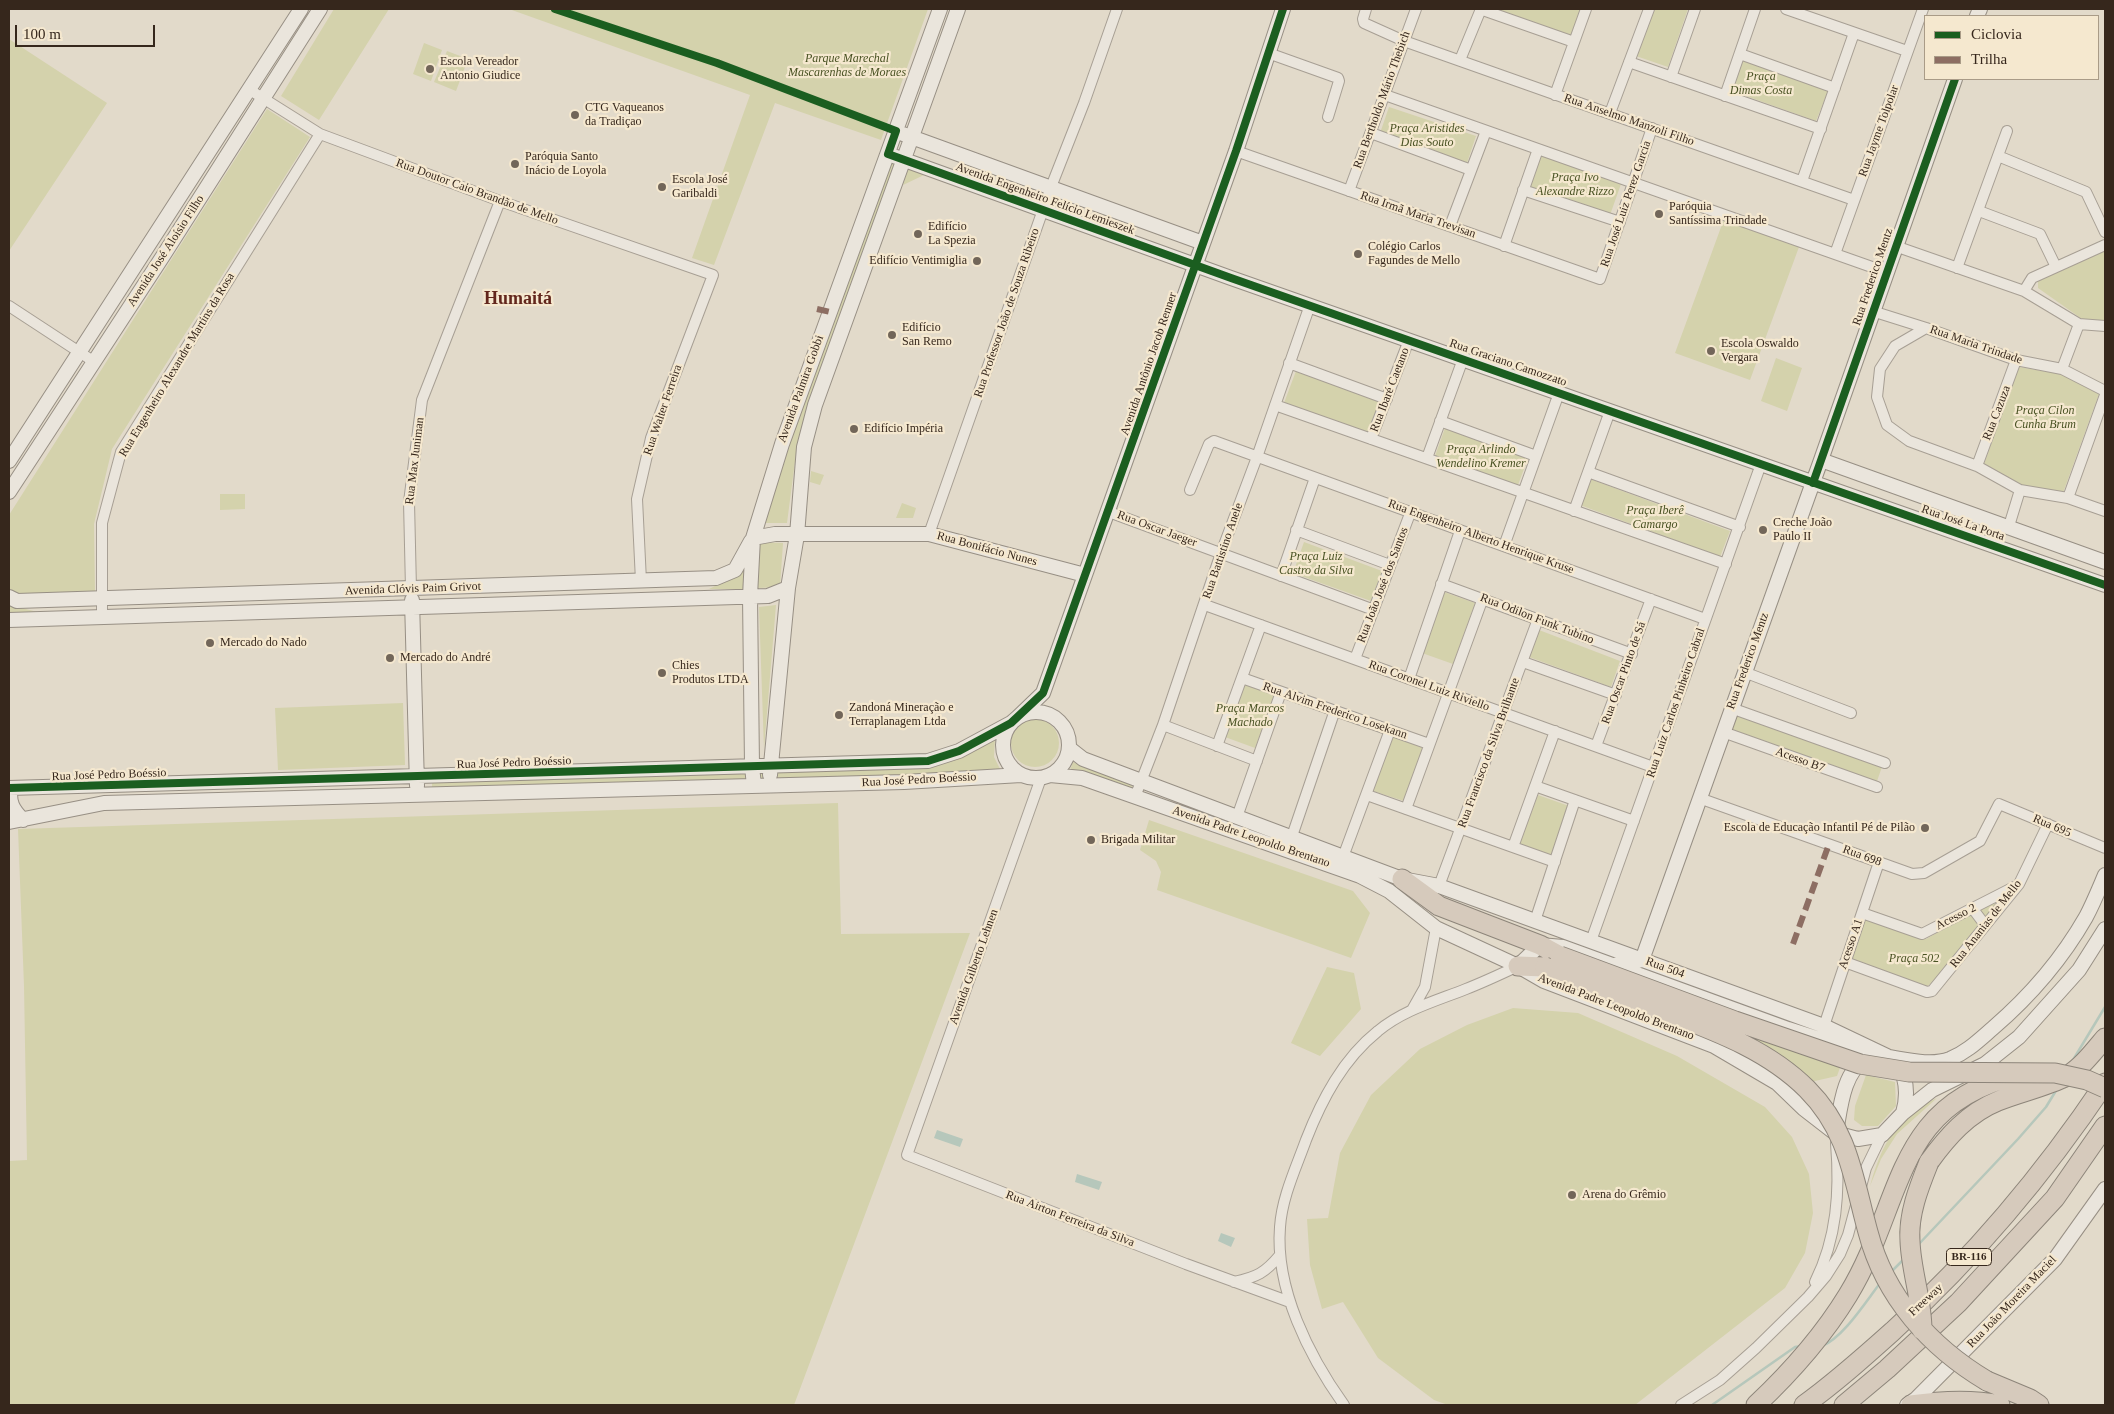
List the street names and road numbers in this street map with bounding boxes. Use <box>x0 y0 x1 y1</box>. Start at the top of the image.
street label: Rua Bertholdo Mário Thebich <box>1350 29 1414 171</box>
street label: Rua Jayme Tolpolar <box>1856 83 1902 179</box>
street label: Rua Anselmo Manzoli Filho <box>1562 91 1696 149</box>
street label: Rua José Luiz Perez Garcia <box>1598 139 1654 269</box>
street label: Rua Doutor Caio Brandão de Mello <box>394 156 560 228</box>
street label: Avenida Engenheiro Felício Lemieszek <box>954 160 1136 238</box>
street label: Rua Irmã Maria Trevisan <box>1358 188 1478 242</box>
street label: Avenida José Aloísio Filho <box>125 193 207 309</box>
street label: Rua Professor João de Souza Ribeiro <box>971 226 1043 400</box>
street label: Rua Frederico Mentz <box>1850 226 1896 328</box>
street label: Rua Engenheiro Alexandre Martins da Rosa <box>116 270 238 460</box>
street label: Avenida Antônio Jacob Renner <box>1118 291 1180 437</box>
street label: Rua Maria Trindade <box>1928 322 2024 368</box>
street label: Avenida Palmira Gobbi <box>775 333 827 445</box>
street label: Rua Graciano Camozzato <box>1447 336 1569 390</box>
street label: Rua Ibaré Caetano <box>1367 346 1413 434</box>
street label: Rua Walter Ferreira <box>641 363 685 457</box>
street label: Rua Cazuza <box>1980 384 2014 442</box>
street label: Rua Max Juniman <box>402 416 428 506</box>
street label: Rua Engenheiro Alberto Henrique Kruse <box>1386 497 1576 577</box>
street label: Rua Battistino Anele <box>1200 501 1246 601</box>
street label: Rua José La Porta <box>1920 502 2006 544</box>
street label: Rua Oscar Jaeger <box>1115 508 1199 550</box>
street label: Rua João José dos Santos <box>1354 525 1412 645</box>
street label: Rua Bonifácio Nunes <box>935 529 1039 569</box>
street label: Avenida Clóvis Paim Grivot <box>345 579 481 599</box>
street label: Rua Odilon Funk Tubino <box>1478 591 1596 647</box>
street label: Rua Frederico Mentz <box>1724 611 1772 711</box>
street label: Rua Oscar Pinto de Sá <box>1599 620 1649 726</box>
street label: Rua Luiz Carlos Pinheiro Cabral <box>1644 626 1708 780</box>
street label: Rua Coronel Luiz Riviello <box>1367 657 1491 715</box>
street label: Rua Francisco da Silva Brilhante <box>1455 676 1523 830</box>
street label: Rua Alvim Frederico Losekann <box>1261 680 1409 742</box>
street label: Acesso B7 <box>1773 744 1827 776</box>
street label: Rua José Pedro Boéssio <box>456 754 572 772</box>
street label: Rua José Pedro Boéssio <box>51 766 167 784</box>
street label: Rua José Pedro Boéssio <box>861 770 977 790</box>
street label: Avenida Padre Leopoldo Brentano <box>1170 803 1332 871</box>
street label: Rua 695 <box>2031 811 2073 841</box>
street label: Rua 698 <box>1841 842 1883 870</box>
street label: Rua Ananias de Mello <box>1947 877 2025 971</box>
street label: Acesso 2 <box>1933 901 1979 933</box>
street label: Avenida Gilberto Lehnen <box>946 907 1002 1027</box>
street label: Acesso A1 <box>1836 917 1866 971</box>
street label: Rua 504 <box>1644 954 1686 982</box>
street label: Avenida Padre Leopoldo Brentano <box>1536 971 1696 1043</box>
street label: Rua Airton Ferreira da Silva <box>1004 1188 1136 1250</box>
road number: BR-116 <box>1946 1248 1992 1266</box>
street label: Rua João Moreira Maciel <box>1964 1253 2060 1351</box>
street label: Freeway <box>1906 1281 1946 1319</box>

